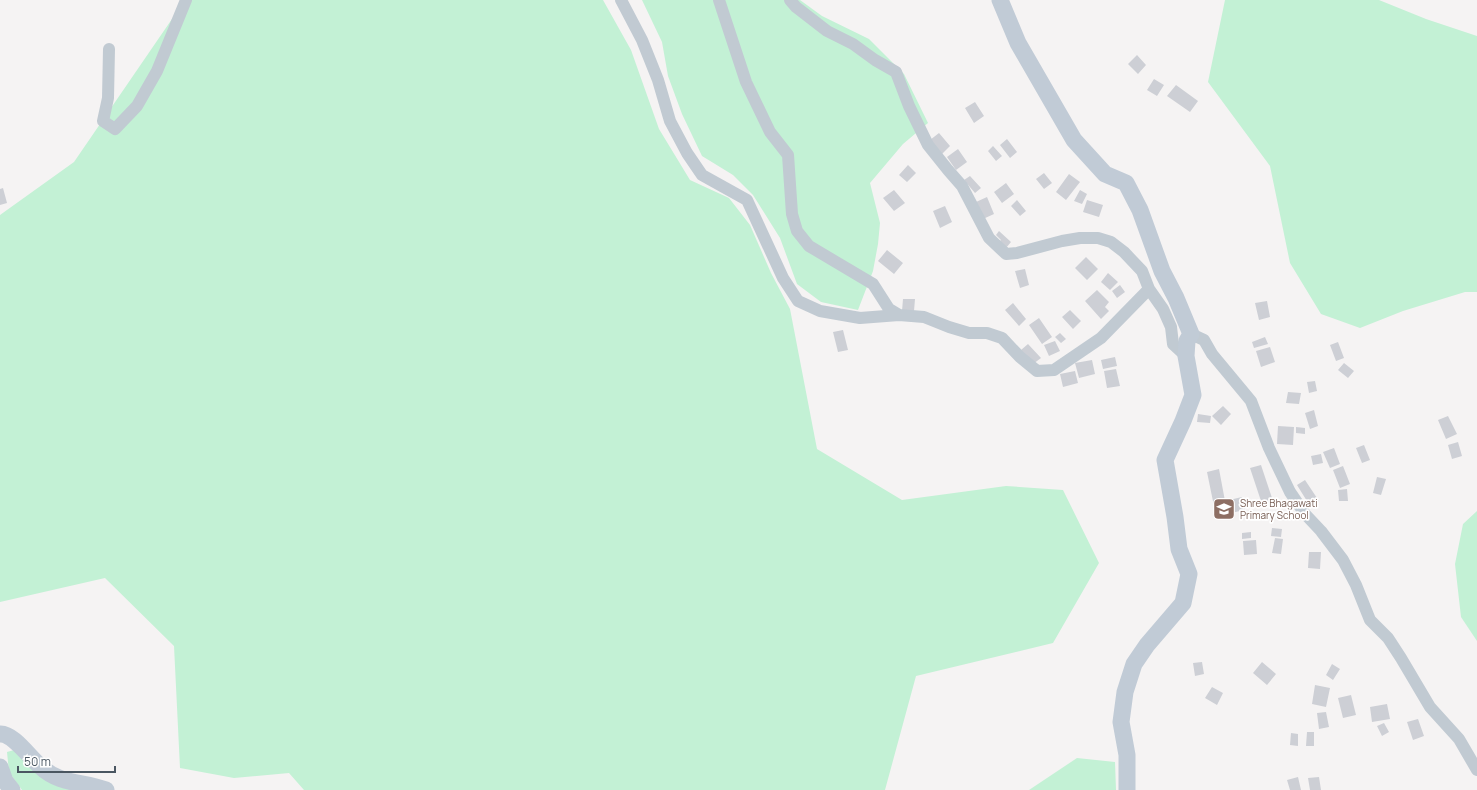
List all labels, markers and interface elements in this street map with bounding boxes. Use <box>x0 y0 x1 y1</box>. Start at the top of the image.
school or university icon: Shree Bhagawati Primary School <box>1211 496 1237 522</box>
place label: Shree Bhagawati Primary School <box>1240 496 1317 522</box>
scale bar <box>18 748 115 774</box>
text: 50 m <box>24 753 51 770</box>

